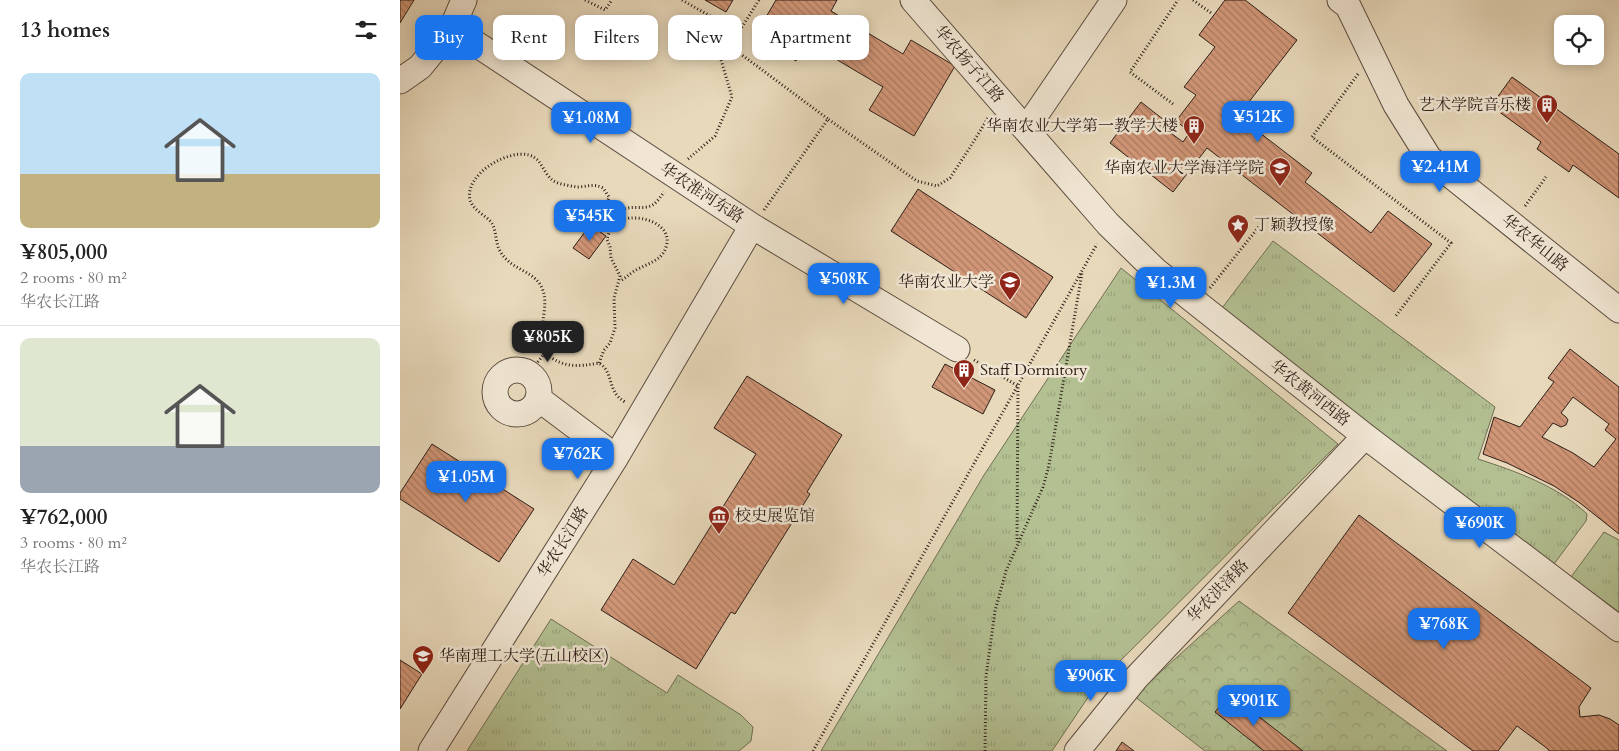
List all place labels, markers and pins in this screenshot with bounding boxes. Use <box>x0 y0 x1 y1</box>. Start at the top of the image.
building icon: 艺术学院音乐楼 <box>1535 93 1559 124</box>
place label: 艺术学院音乐楼 <box>1419 94 1531 116</box>
pin: ¥512K <box>1223 100 1293 143</box>
pin: ¥1.08M <box>550 102 632 144</box>
building icon: 华南农业大学第一教学大楼 <box>1182 114 1206 145</box>
place label: 华南农业大学第一教学大楼 <box>986 115 1178 137</box>
pin: ¥2.41M <box>1399 150 1481 193</box>
school or university icon: 华南农业大学海洋学院 <box>1268 156 1292 187</box>
place label: 华南农业大学海洋学院 <box>1104 157 1264 179</box>
pin: ¥545K <box>555 200 625 242</box>
place icon: 丁颖教授像 <box>1226 213 1250 244</box>
place label: 丁颖教授像 <box>1254 214 1334 236</box>
pin: ¥508K <box>809 262 879 305</box>
pin: ¥1.3M <box>1136 266 1206 309</box>
school or university icon: 华南农业大学 <box>998 270 1022 301</box>
place label: 华南农业大学 <box>898 271 994 293</box>
pin: ¥805K <box>513 320 583 363</box>
building icon: Staff Dormitory <box>952 358 976 389</box>
place label: Staff Dormitory <box>980 359 1088 381</box>
pin: ¥762K <box>543 438 613 480</box>
pin: ¥1.05M <box>425 460 507 503</box>
museum icon: 校史展览馆 <box>707 504 731 535</box>
place label: 校史展览馆 <box>735 505 815 527</box>
pin: ¥690K <box>1445 506 1515 549</box>
pin: ¥768K <box>1409 608 1479 650</box>
school or university icon: 华南理工大学(五山校区) <box>411 644 435 675</box>
place label: 华南理工大学(五山校区) <box>439 645 609 667</box>
pin: ¥906K <box>1056 660 1126 702</box>
pin: ¥901K <box>1219 684 1289 727</box>

